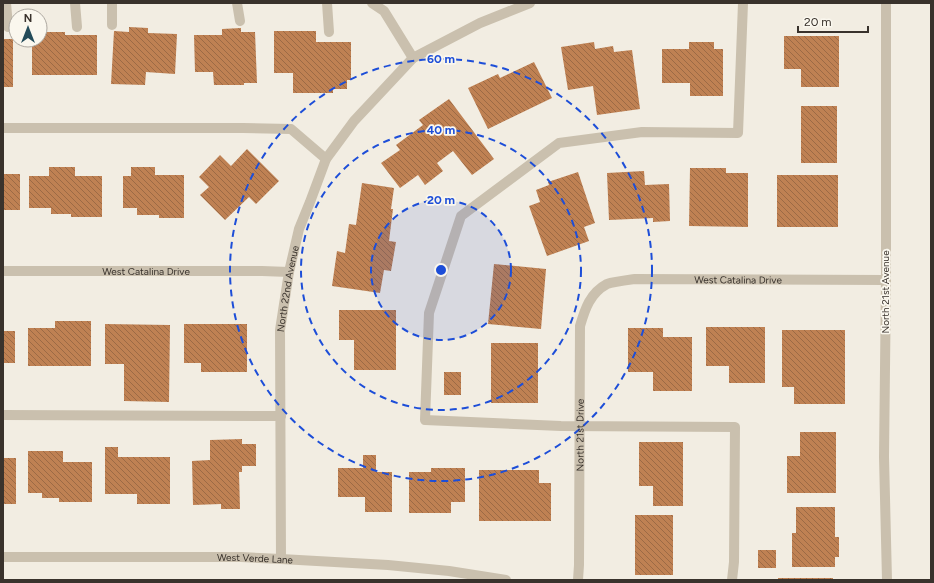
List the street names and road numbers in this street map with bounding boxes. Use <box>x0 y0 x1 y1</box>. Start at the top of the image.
street label: North 22nd Avenue <box>274 244 302 333</box>
street label: North 21st Avenue <box>879 250 892 334</box>
street label: West Catalina Drive <box>102 265 190 278</box>
street label: West Catalina Drive <box>694 273 782 287</box>
street label: North 21st Drive <box>573 398 587 471</box>
street label: West Verde Lane <box>217 551 294 567</box>

